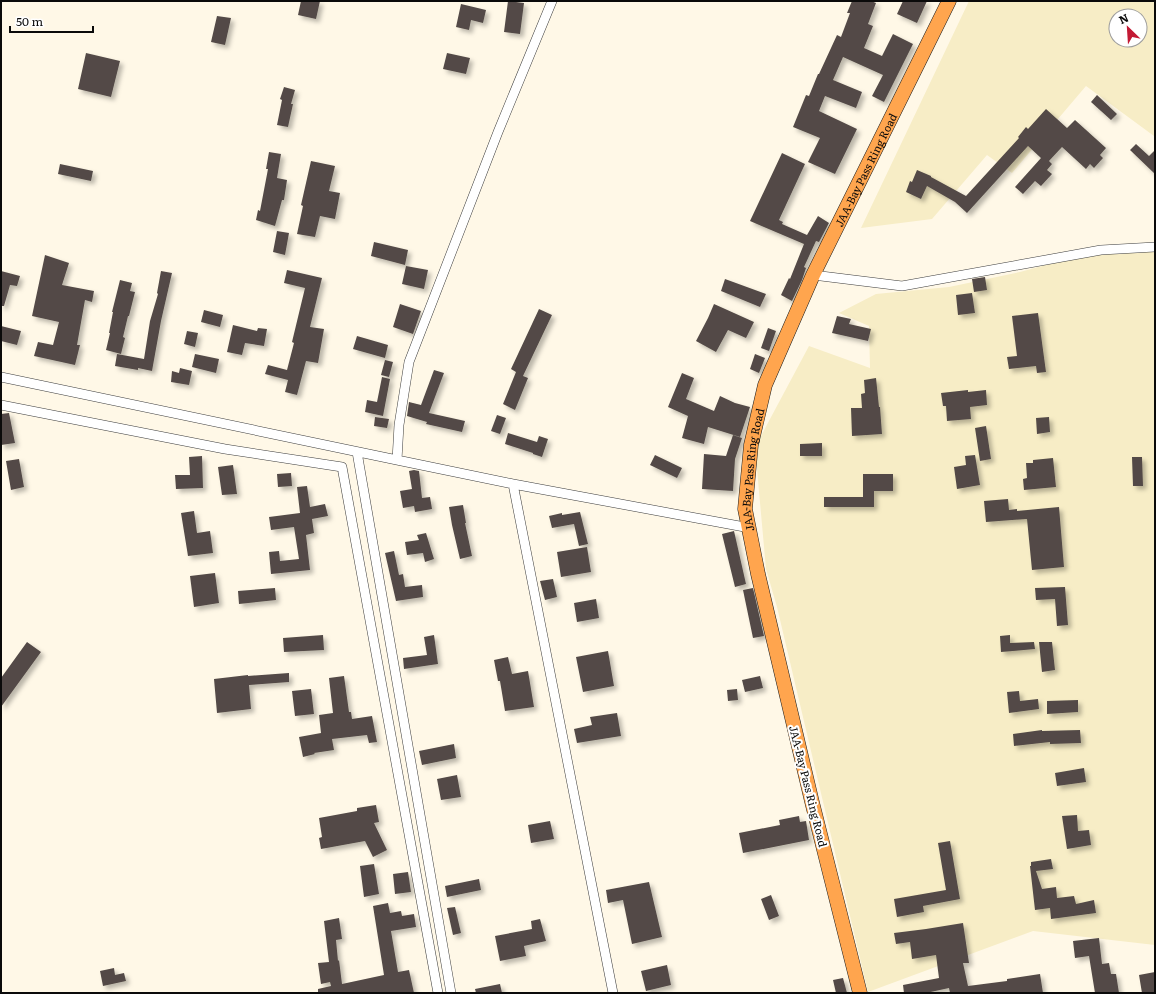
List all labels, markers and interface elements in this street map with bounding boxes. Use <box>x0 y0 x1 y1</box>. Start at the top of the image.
scale bar <box>10 8 93 34</box>
north arrow <box>1108 8 1148 48</box>
text: N <box>1116 9 1131 27</box>
text: 50 m <box>16 12 43 30</box>
street label: JAA-Bay Pass Ring Road <box>830 110 900 229</box>
street label: JAA-Bay Pass Ring Road <box>737 406 767 533</box>
street label: JAA-Bay Pass Ring Road <box>786 724 832 849</box>

